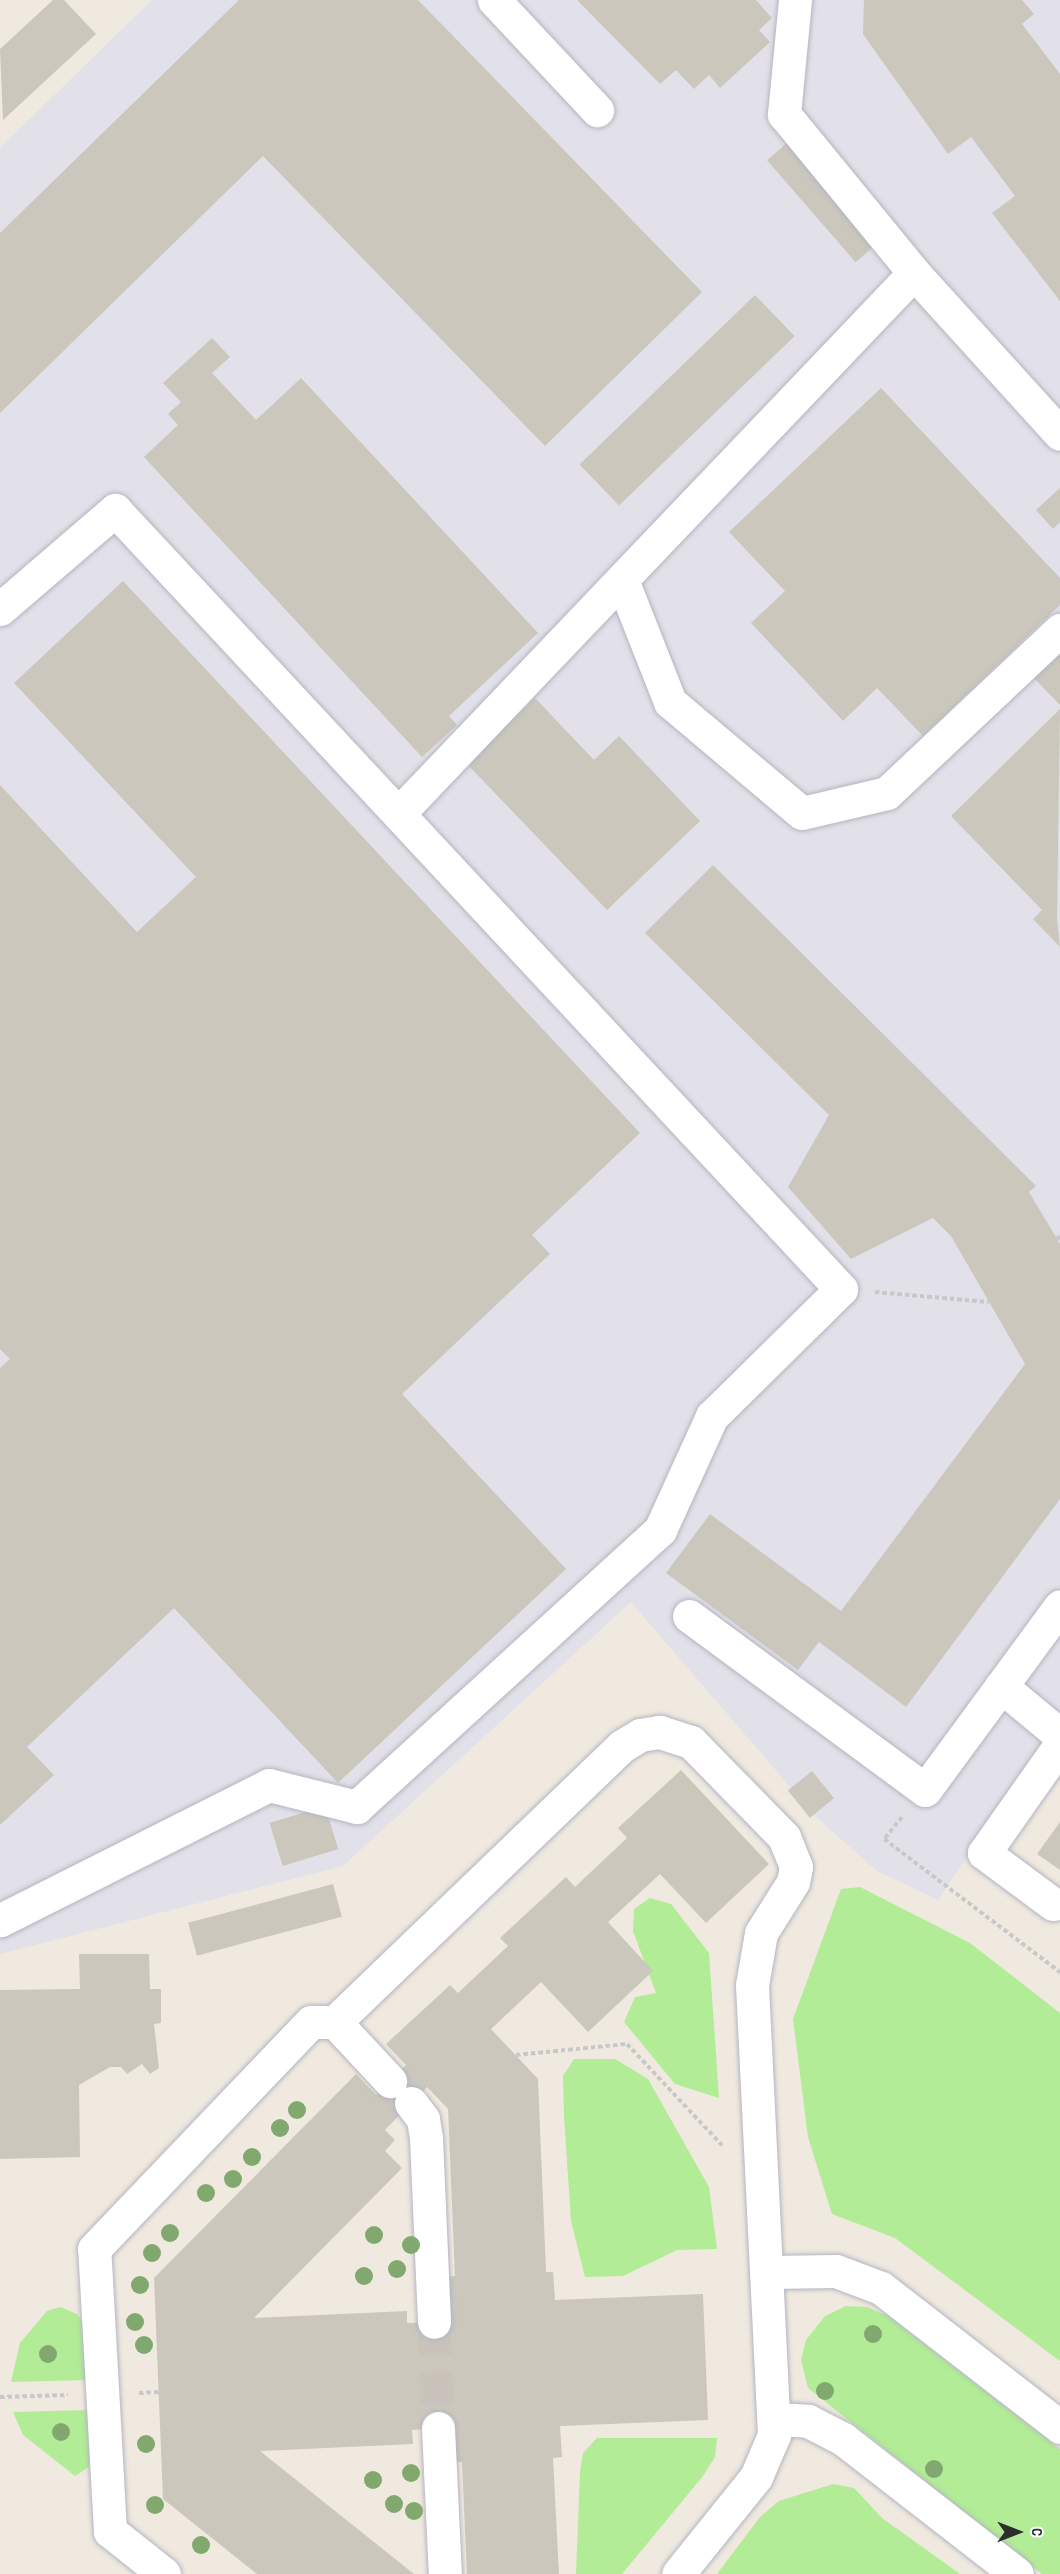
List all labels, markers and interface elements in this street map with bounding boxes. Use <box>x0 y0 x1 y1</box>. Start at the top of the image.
north arrow <box>988 2502 1048 2562</box>
text: С <box>1027 2528 1046 2536</box>

